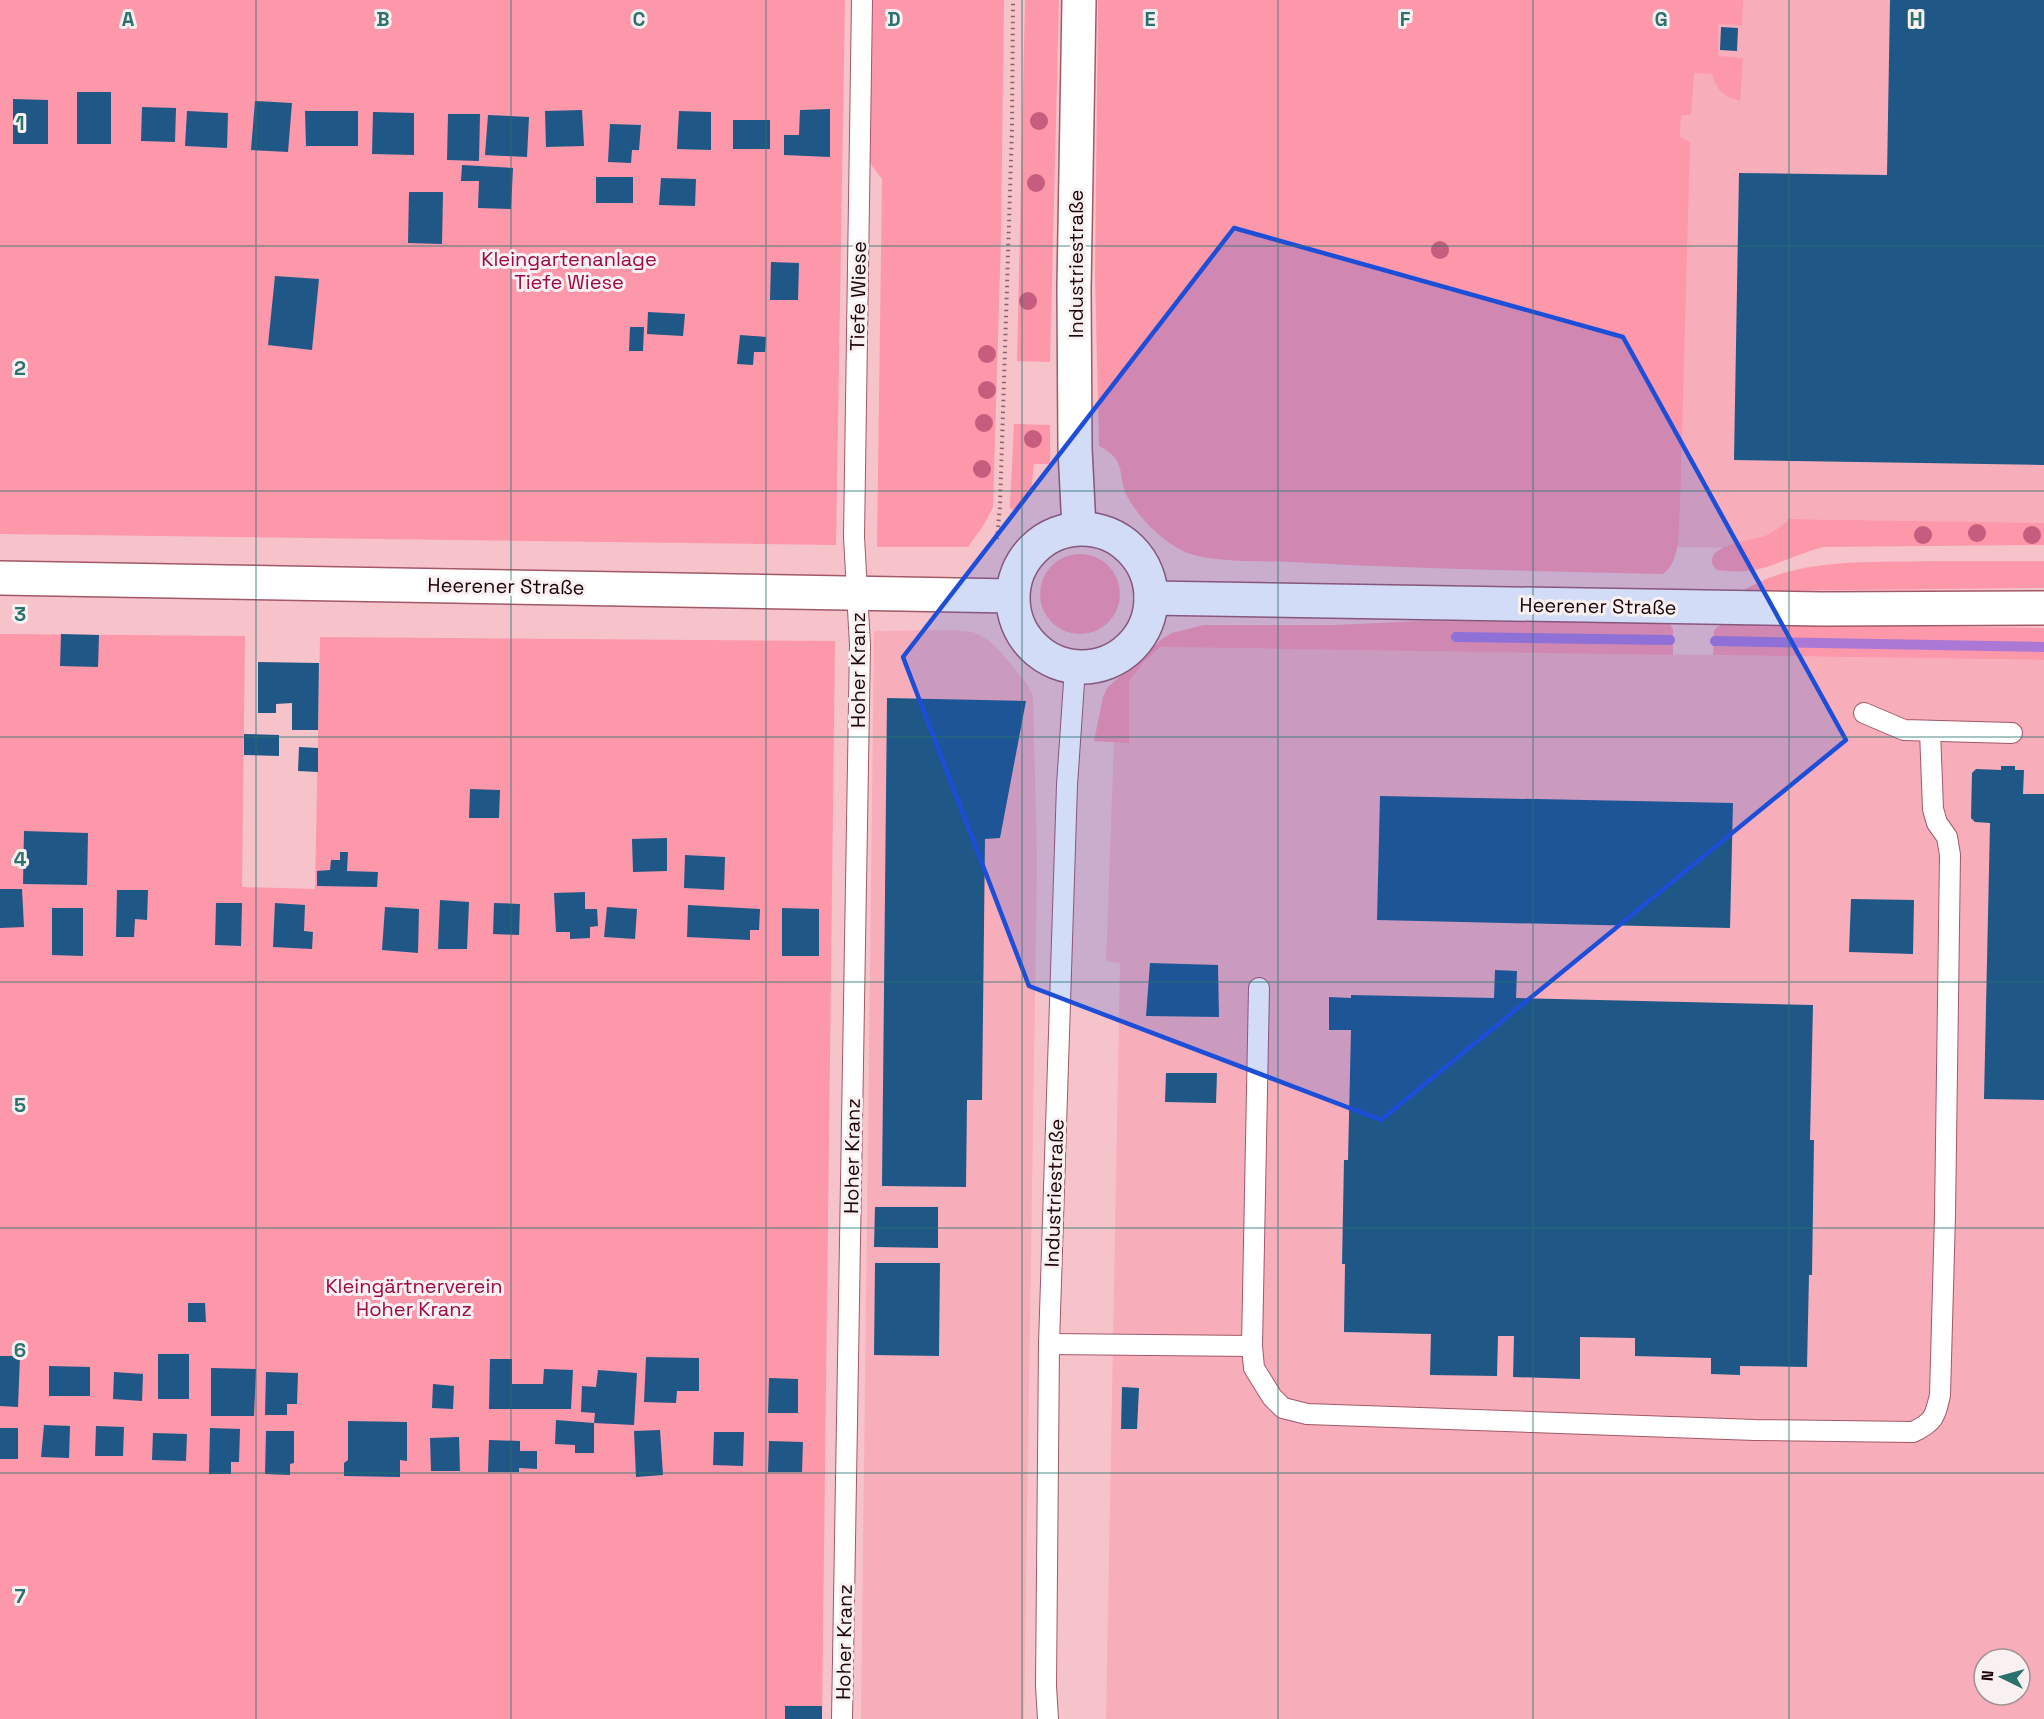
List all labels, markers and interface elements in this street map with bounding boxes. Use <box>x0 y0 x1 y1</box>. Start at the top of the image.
text: A <box>122 6 135 32</box>
text: B <box>376 6 390 32</box>
text: C <box>633 6 646 32</box>
text: D <box>887 6 901 32</box>
text: E <box>1144 6 1156 32</box>
text: F <box>1400 6 1411 32</box>
text: G <box>1654 6 1668 32</box>
text: H <box>1909 6 1923 32</box>
text: 1 <box>15 110 25 136</box>
street label: Industriestraße <box>1063 190 1089 338</box>
street label: Tiefe Wiese <box>844 241 872 351</box>
park label: Kleingartenanlage Tiefe Wiese <box>481 246 657 295</box>
text: 2 <box>14 355 26 381</box>
street label: Heerener Straße <box>427 572 585 600</box>
street label: Heerener Straße <box>1519 592 1677 620</box>
text: 3 <box>14 601 26 627</box>
street label: Hoher Kranz <box>845 612 871 728</box>
text: 4 <box>14 846 27 872</box>
text: 5 <box>14 1092 26 1118</box>
street label: Hoher Kranz <box>838 1098 866 1214</box>
street label: Industriestraße <box>1038 1118 1070 1268</box>
park label: Kleingärtnerverein Hoher Kranz <box>325 1273 503 1322</box>
text: 6 <box>14 1337 26 1363</box>
text: 7 <box>14 1583 26 1609</box>
street label: Hoher Kranz <box>830 1584 858 1700</box>
north arrow <box>1972 1647 2032 1707</box>
text: N <box>1977 1669 1998 1682</box>

